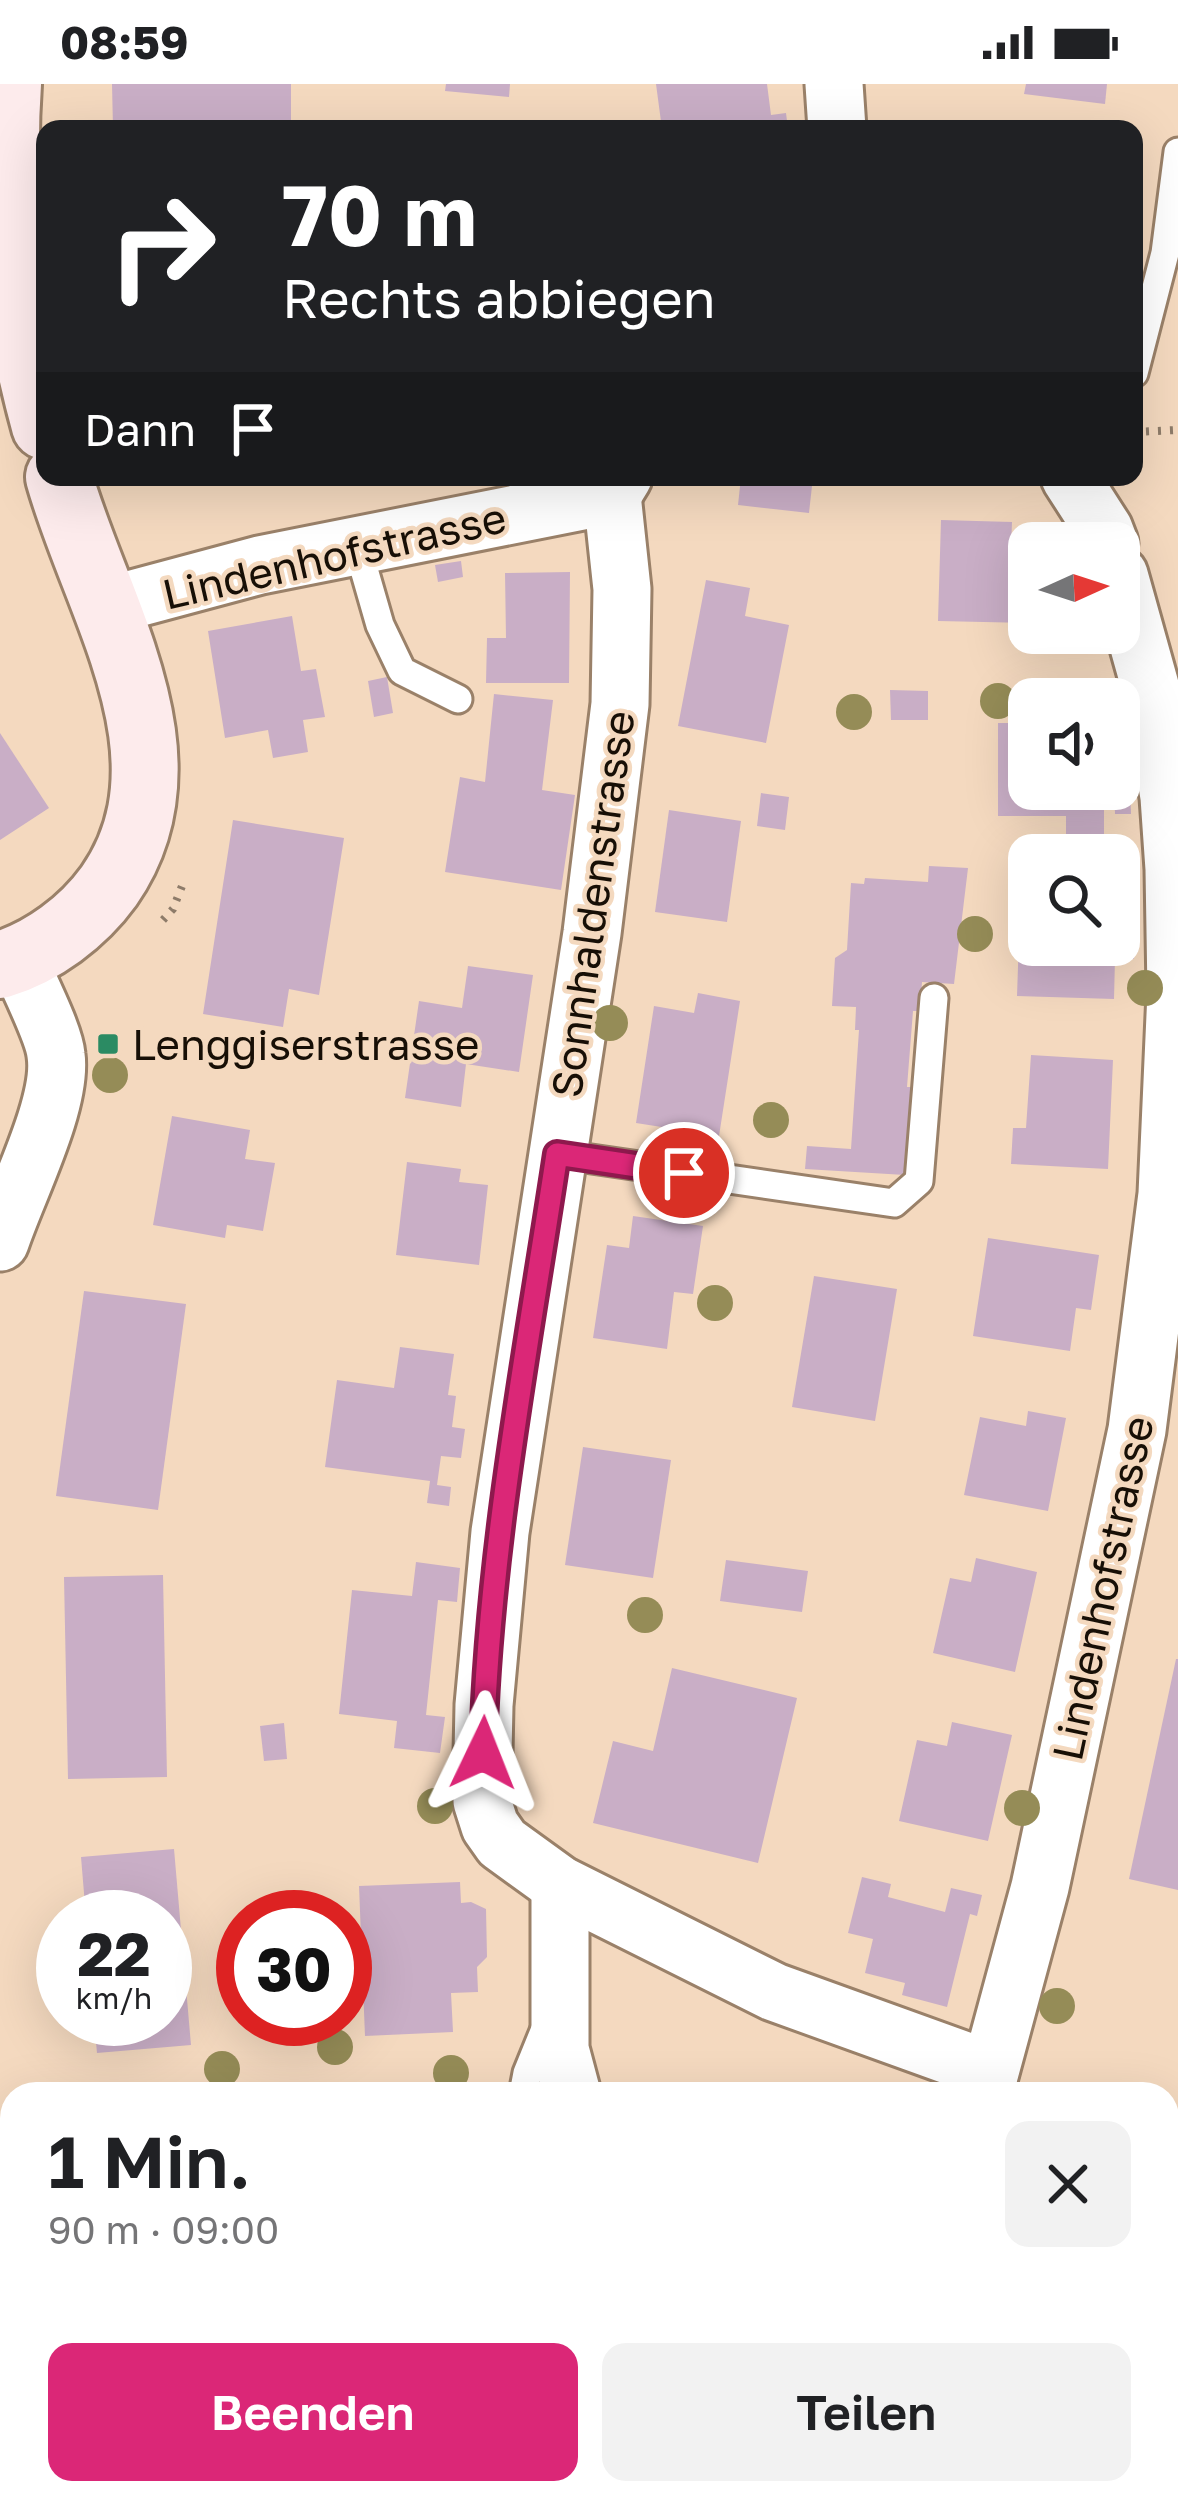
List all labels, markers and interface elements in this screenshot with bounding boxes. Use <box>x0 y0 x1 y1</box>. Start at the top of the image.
text: 08:59 <box>60 15 188 69</box>
text: 70 m <box>282 164 477 264</box>
icon: right <box>84 168 240 324</box>
text: Rechts abbiegen <box>282 265 716 330</box>
icon: arrive <box>220 396 286 462</box>
text: Dann <box>84 402 196 456</box>
street label: Lindenhofstrasse <box>158 491 510 619</box>
north arrow <box>1008 522 1140 654</box>
map controls <box>1008 522 1140 966</box>
button: sound <box>1008 678 1140 810</box>
street label: Sonnhaldenstrasse <box>540 707 644 1101</box>
button: search <box>1008 834 1140 966</box>
place label: Lenggiserstrasse <box>132 1019 479 1069</box>
marker: Lenggiserstrasse <box>95 1031 121 1057</box>
pin <box>633 1122 735 1224</box>
icon: arrive <box>651 1140 717 1206</box>
street label: Lindenhofstrasse <box>1041 1411 1163 1765</box>
position arrow <box>420 1690 546 1816</box>
speed limit sign: 30 <box>216 1890 372 2046</box>
text: 22 <box>77 1917 151 1989</box>
text: km/h <box>76 1980 152 2016</box>
text: 1 Min. <box>48 2117 251 2204</box>
button: close <box>1005 2121 1131 2247</box>
text: 90 m · 09:00 <box>48 2206 279 2253</box>
button: Beenden <box>48 2343 578 2481</box>
button: Teilen <box>602 2343 1131 2481</box>

